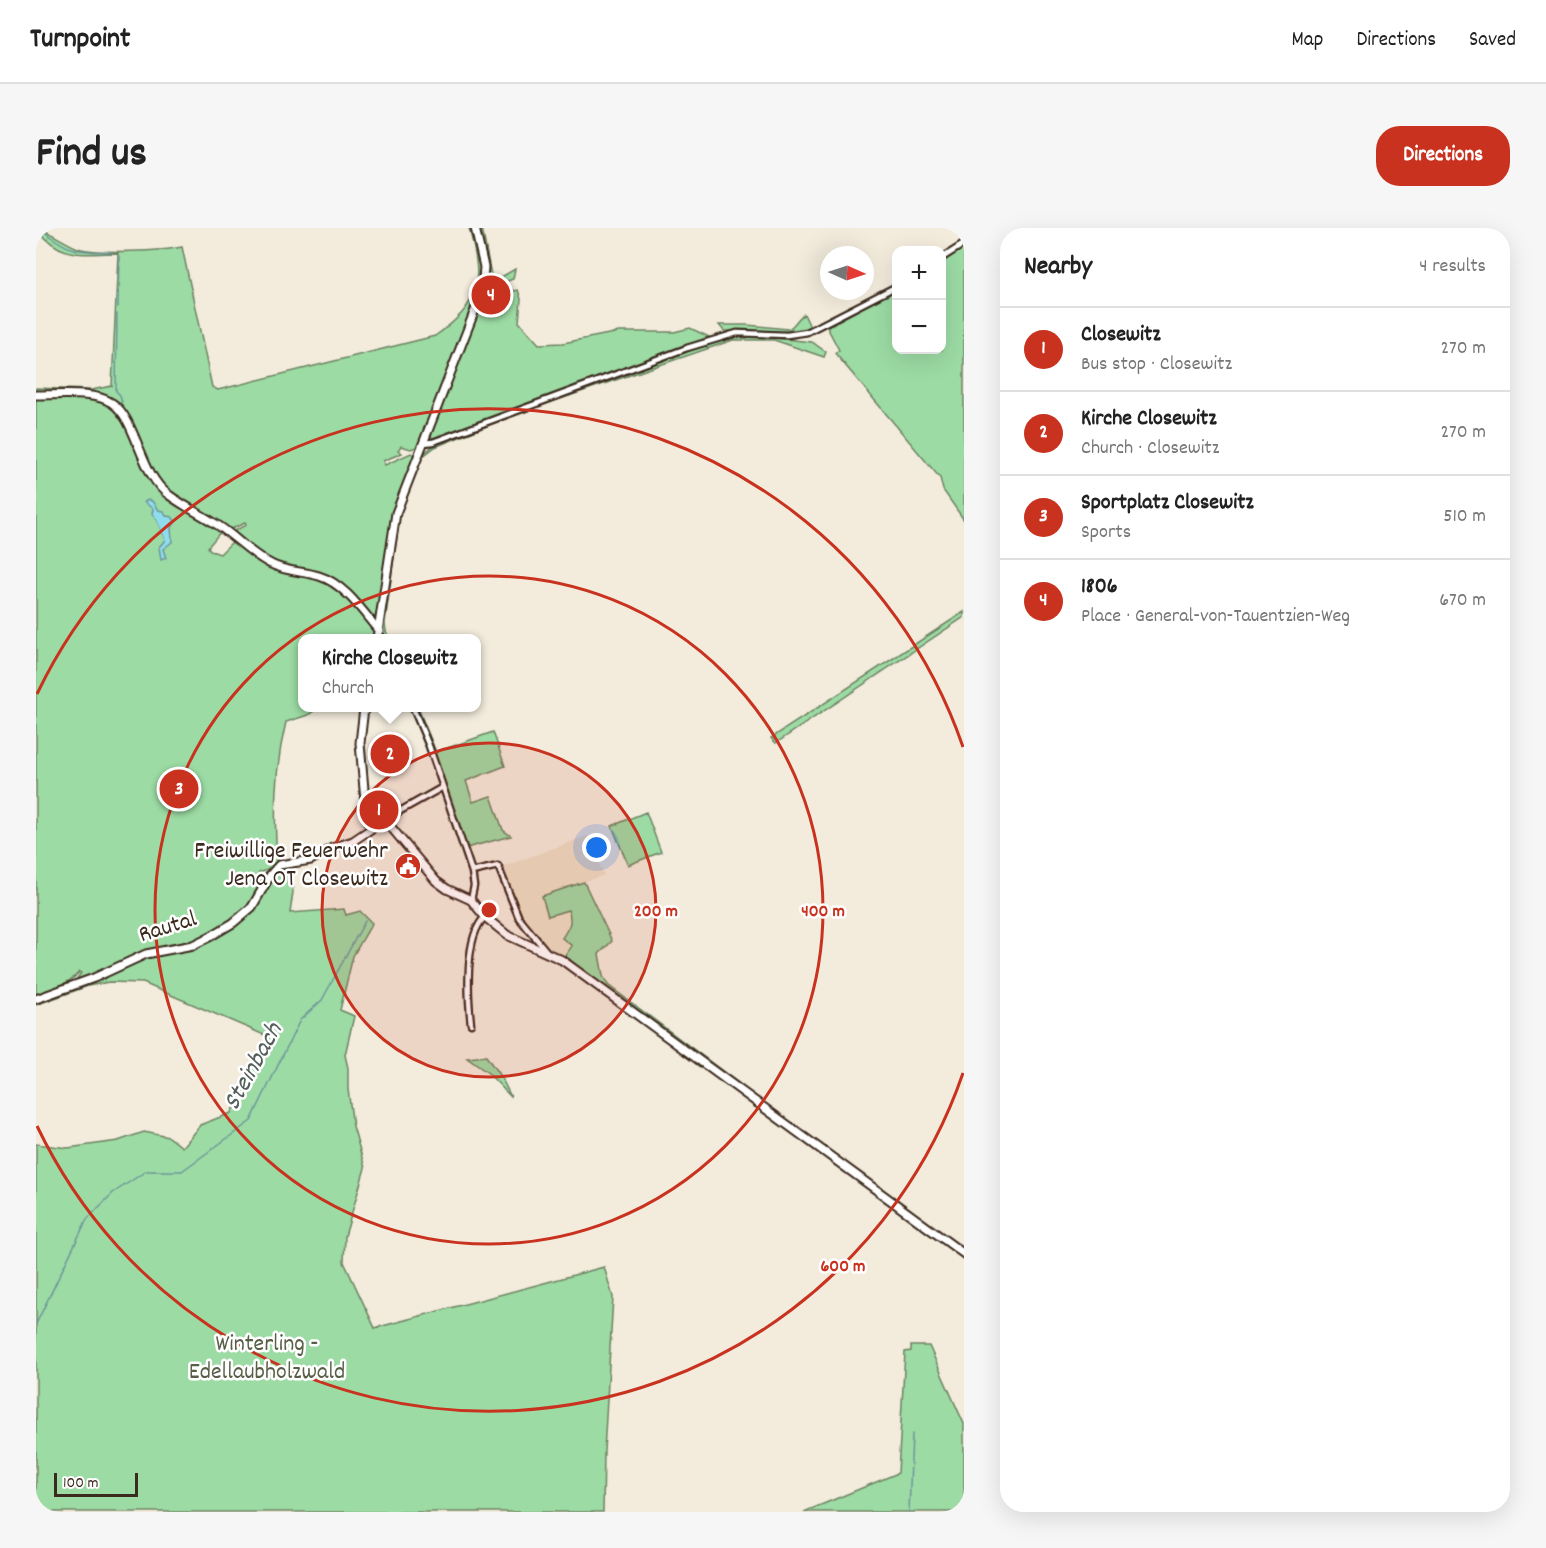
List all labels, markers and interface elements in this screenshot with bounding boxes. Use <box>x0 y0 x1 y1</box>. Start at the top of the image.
text: Turnpoint <box>30 21 130 61</box>
text: Map <box>1292 26 1323 56</box>
text: Directions <box>1356 26 1436 56</box>
text: Saved <box>1469 26 1516 56</box>
text: Find us <box>36 126 147 186</box>
button: Directions <box>1376 126 1510 186</box>
north arrow <box>820 246 874 300</box>
map controls <box>892 246 946 354</box>
button: + <box>892 246 946 300</box>
text: Nearby <box>1024 249 1092 286</box>
text: 4 results <box>1419 253 1486 281</box>
pin: 4 <box>472 272 510 318</box>
button: − <box>892 300 946 354</box>
text: Closewitz <box>1081 320 1161 351</box>
text: 1 <box>1041 335 1046 363</box>
text: 270 m <box>1440 335 1486 363</box>
text: Bus stop · Closewitz <box>1081 351 1232 379</box>
text: Kirche Closewitz <box>1081 404 1217 435</box>
text: 2 <box>1039 419 1048 447</box>
text: 270 m <box>1440 419 1486 447</box>
text: Church · Closewitz <box>1081 435 1219 463</box>
text: Sportplatz Closewitz <box>1081 488 1254 519</box>
text: 3 <box>1039 503 1048 531</box>
text: 510 m <box>1443 503 1486 531</box>
text: Sports <box>1081 519 1131 547</box>
text: 1806 <box>1081 572 1117 603</box>
text: 4 <box>1039 587 1048 615</box>
text: 670 m <box>1439 587 1486 615</box>
text: Place · General-von-Tauentzien-Weg <box>1081 603 1350 631</box>
popup <box>298 634 481 712</box>
text: Kirche Closewitz <box>322 644 457 675</box>
text: Church <box>322 675 374 703</box>
pin: 2 <box>370 732 410 776</box>
pin: 3 <box>160 766 198 812</box>
pin: 1 <box>360 788 398 832</box>
your location <box>582 833 611 862</box>
place label: Freiwillige Feuerwehr Jena OT Closewitz <box>194 835 388 897</box>
public building icon: Freiwillige Feuerwehr Jena OT Closewitz <box>393 851 423 881</box>
centre of rings <box>479 900 499 920</box>
text: 200 m <box>634 900 678 925</box>
text: 400 m <box>801 900 845 925</box>
street label: Rautal <box>135 903 202 953</box>
water label: Steinbach <box>215 1016 294 1118</box>
text: 600 m <box>821 1255 865 1280</box>
park label: Winterling - Edellaubholzwald <box>189 1328 345 1390</box>
scale bar <box>54 1470 138 1498</box>
text: 100 m <box>63 1472 99 1495</box>

